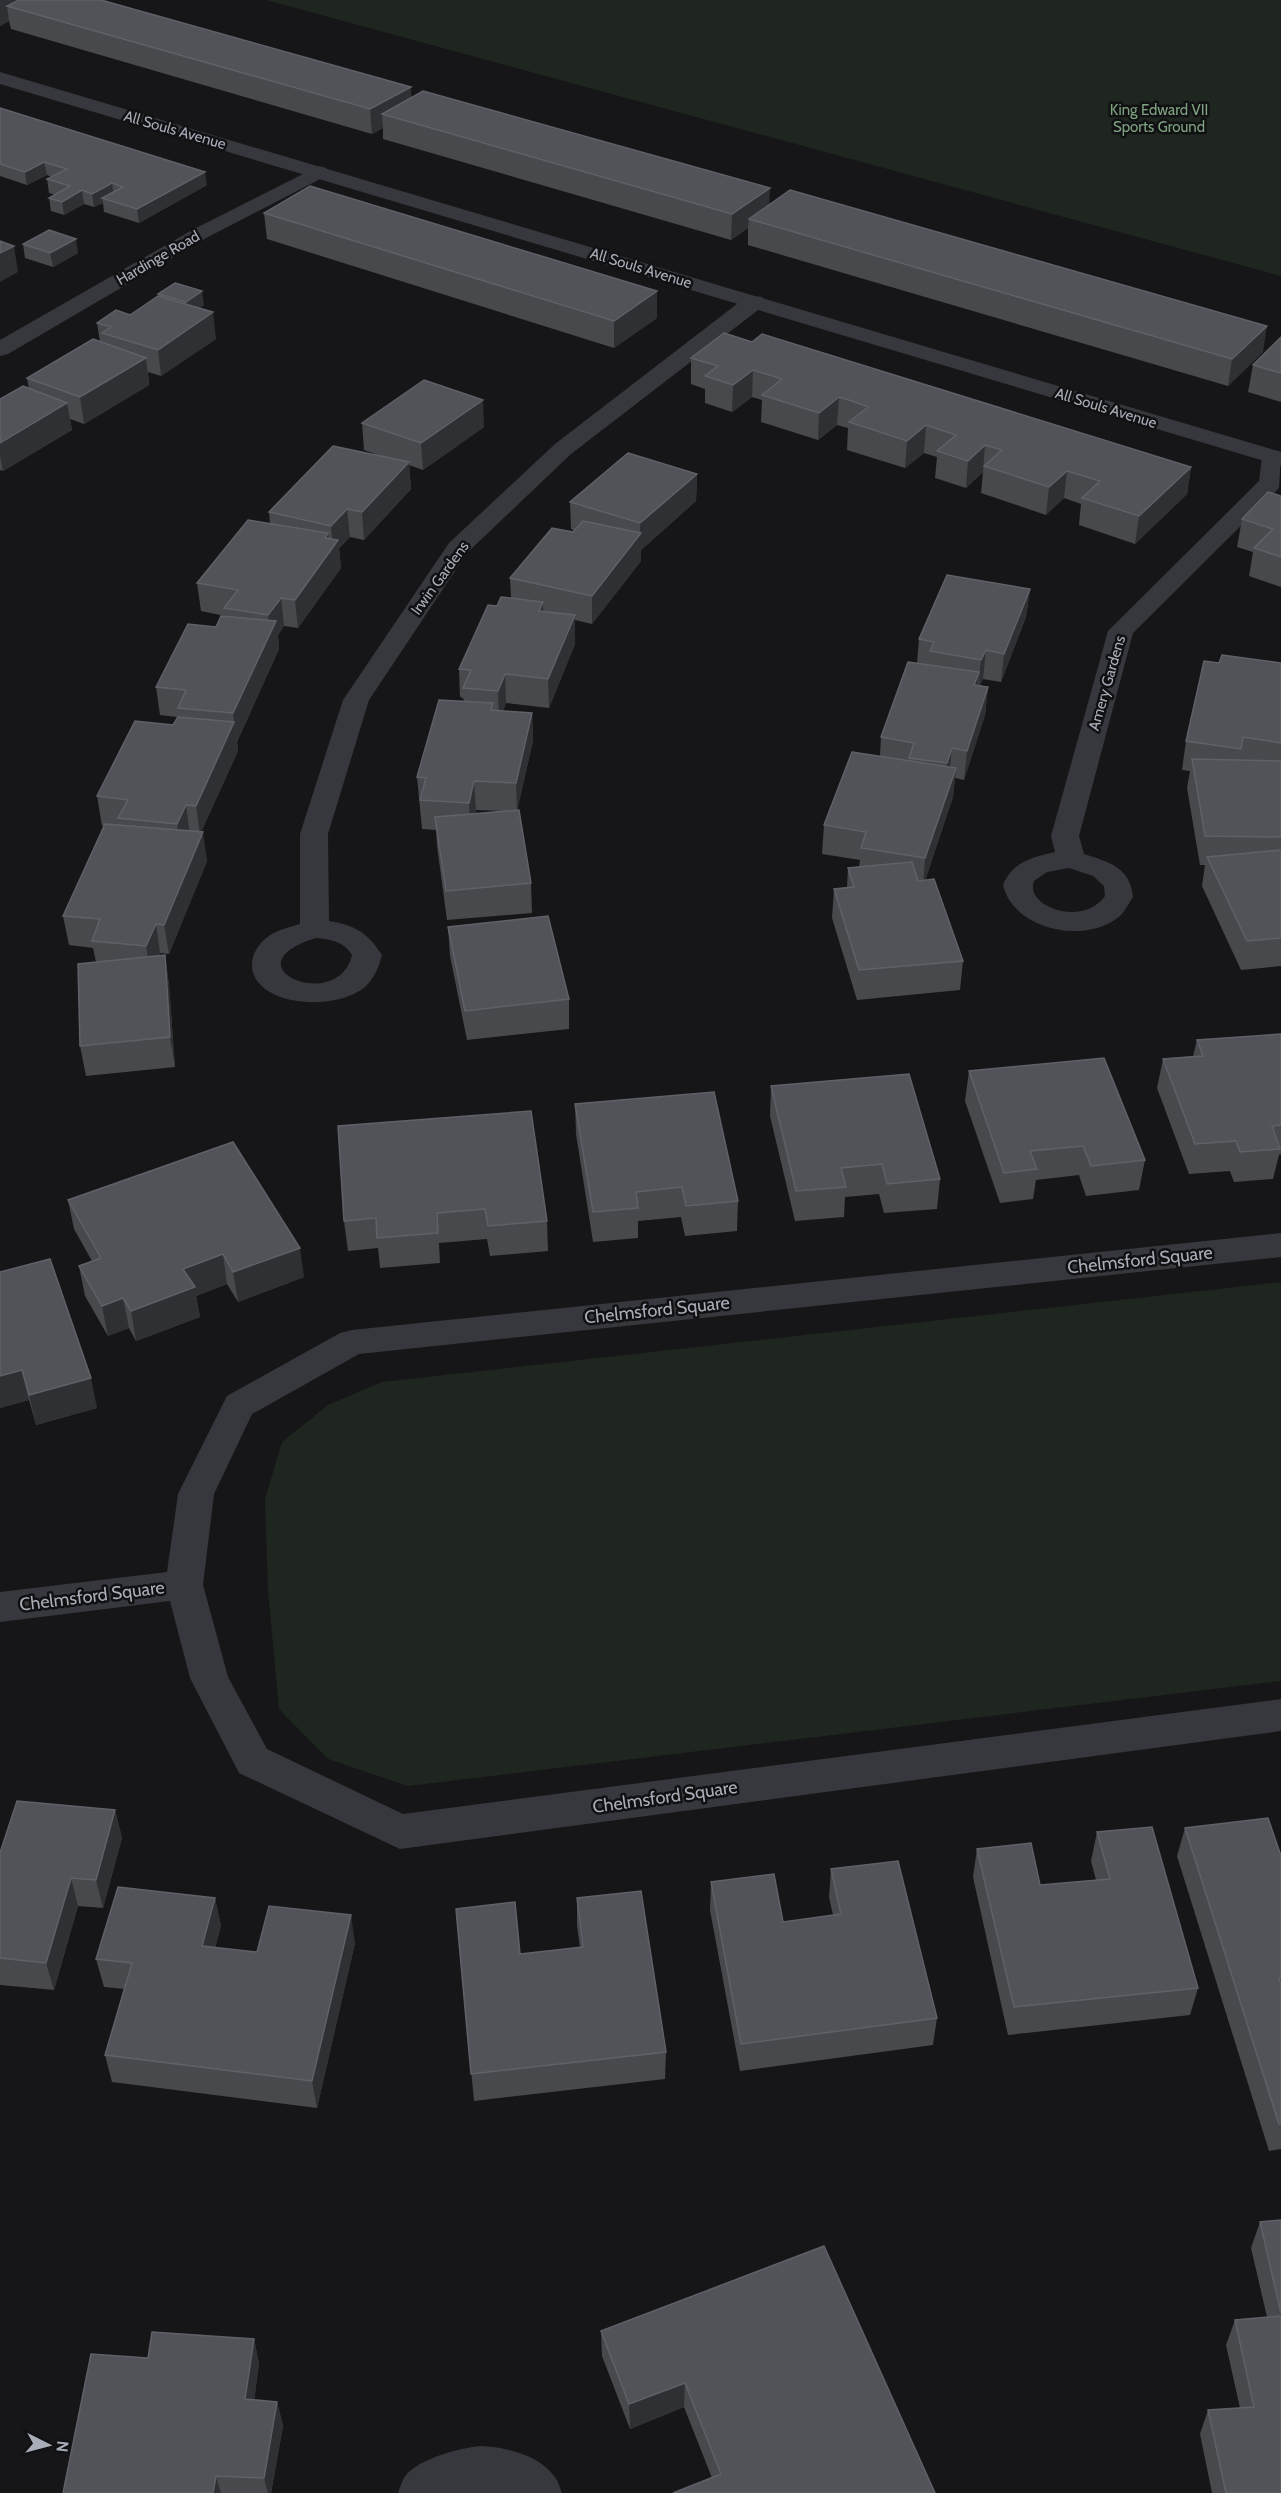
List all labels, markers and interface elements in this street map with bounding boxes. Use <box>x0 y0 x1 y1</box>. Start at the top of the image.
park label: King Edward VII Sports Ground <box>1110 101 1208 136</box>
street label: All Souls Avenue <box>122 107 228 153</box>
street label: Hardinge Road <box>113 227 203 289</box>
street label: All Souls Avenue <box>588 244 694 292</box>
street label: All Souls Avenue <box>1053 384 1159 432</box>
street label: Irwin Gardens <box>407 538 473 618</box>
street label: Amery Gardens <box>1085 633 1129 733</box>
street label: Chelmsford Square <box>1066 1241 1214 1279</box>
street label: Chelmsford Square <box>583 1291 731 1329</box>
street label: Chelmsford Square <box>18 1576 166 1616</box>
street label: Chelmsford Square <box>591 1776 739 1818</box>
north arrow <box>18 2415 78 2475</box>
text: N <box>52 2440 72 2453</box>

